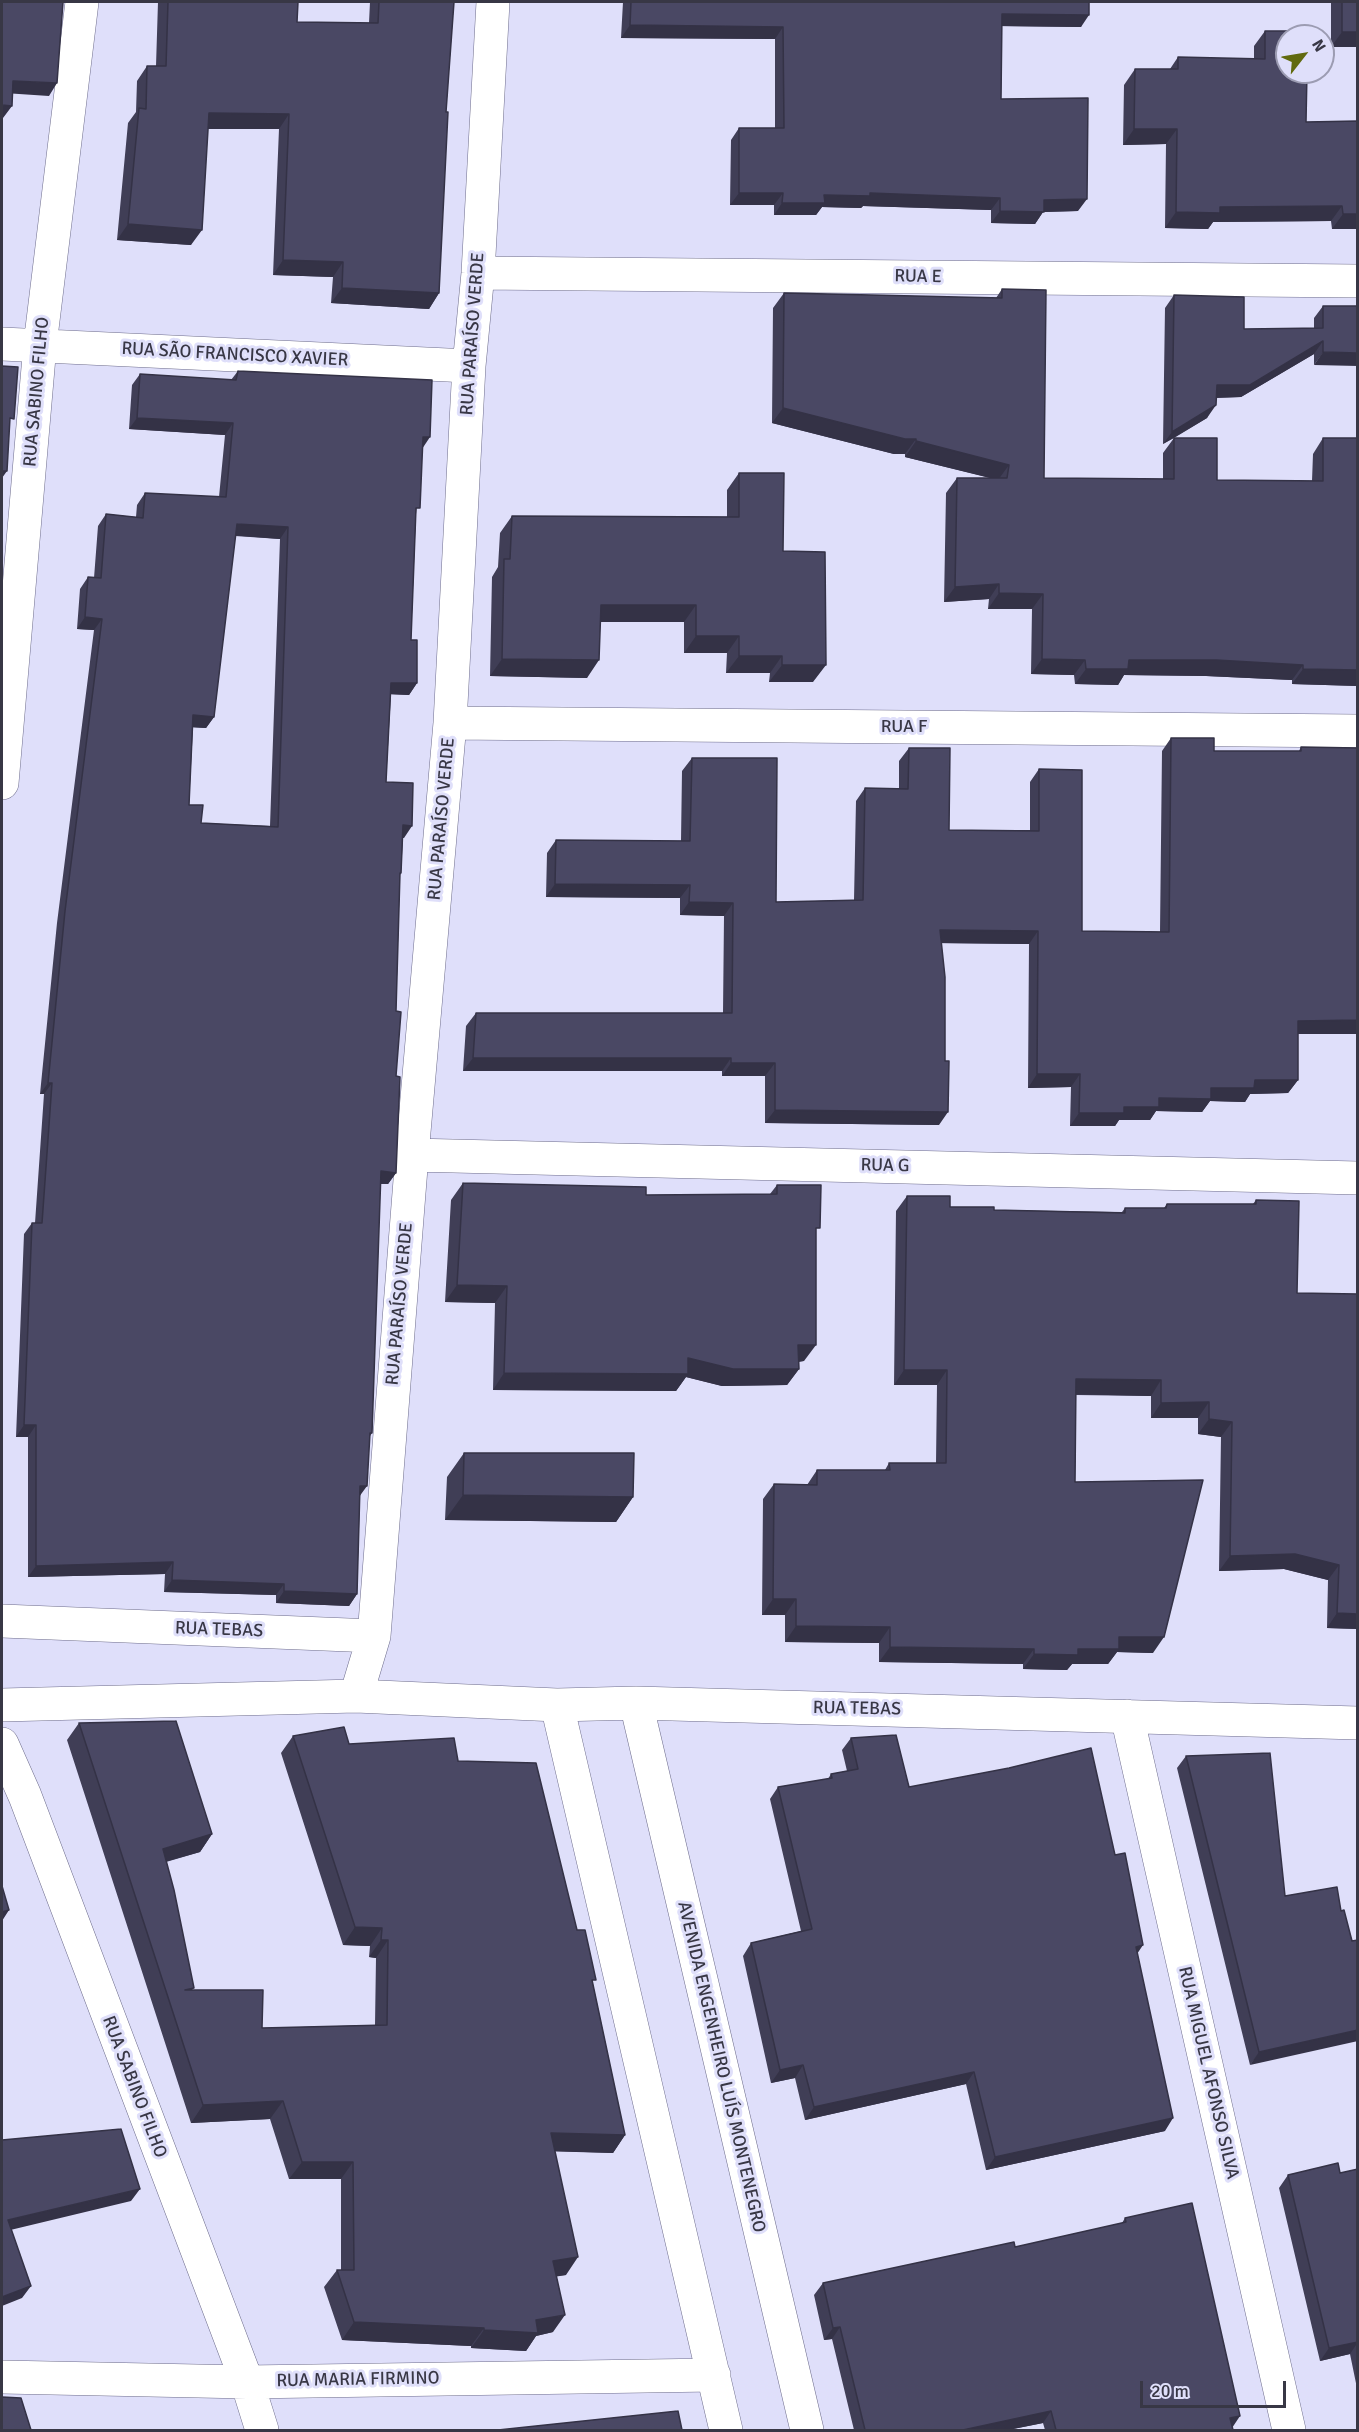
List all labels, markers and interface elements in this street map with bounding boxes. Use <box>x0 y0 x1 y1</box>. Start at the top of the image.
north arrow <box>1275 24 1335 84</box>
text: N <box>1307 36 1330 56</box>
street label: RUA PARAÍSO VERDE <box>457 252 489 416</box>
street label: RUA E <box>894 266 942 288</box>
street label: RUA SABINO FILHO <box>20 316 54 468</box>
street label: RUA SÃO FRANCISCO XAVIER <box>121 338 349 372</box>
street label: RUA F <box>881 716 927 738</box>
street label: RUA PARAÍSO VERDE <box>424 737 460 901</box>
street label: RUA G <box>860 1155 910 1177</box>
street label: RUA PARAÍSO VERDE <box>382 1222 418 1386</box>
street label: RUA TEBAS <box>175 1618 263 1642</box>
street label: RUA TEBAS <box>813 1697 901 1721</box>
street label: AVENIDA ENGENHEIRO LUÍS MONTENEGRO <box>672 1899 770 2235</box>
street label: RUA MIGUEL AFONSO SILVA <box>1173 1965 1243 2181</box>
street label: RUA SABINO FILHO <box>97 2013 171 2161</box>
street label: RUA MARIA FIRMINO <box>276 2368 440 2392</box>
scale bar <box>1143 2369 1288 2407</box>
text: 20 m <box>1151 2380 1189 2402</box>

